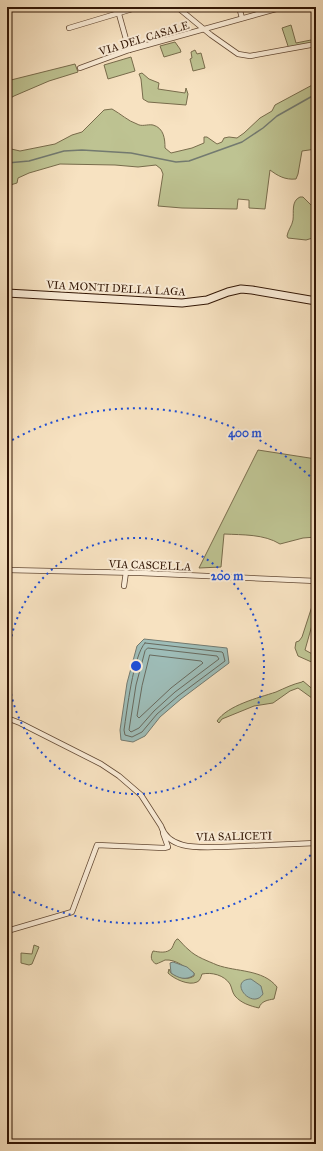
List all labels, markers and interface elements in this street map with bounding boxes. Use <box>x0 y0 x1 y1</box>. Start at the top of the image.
street label: VIA DEL CASALE <box>96 19 191 59</box>
street label: VIA MONTI DELLA LAGA <box>45 278 186 299</box>
text: 400 m <box>228 426 263 441</box>
street label: VIA CASCELLA <box>107 558 192 573</box>
text: 200 m <box>211 569 244 583</box>
centre of rings <box>129 659 143 673</box>
street label: VIA SALICETI <box>195 829 272 844</box>

